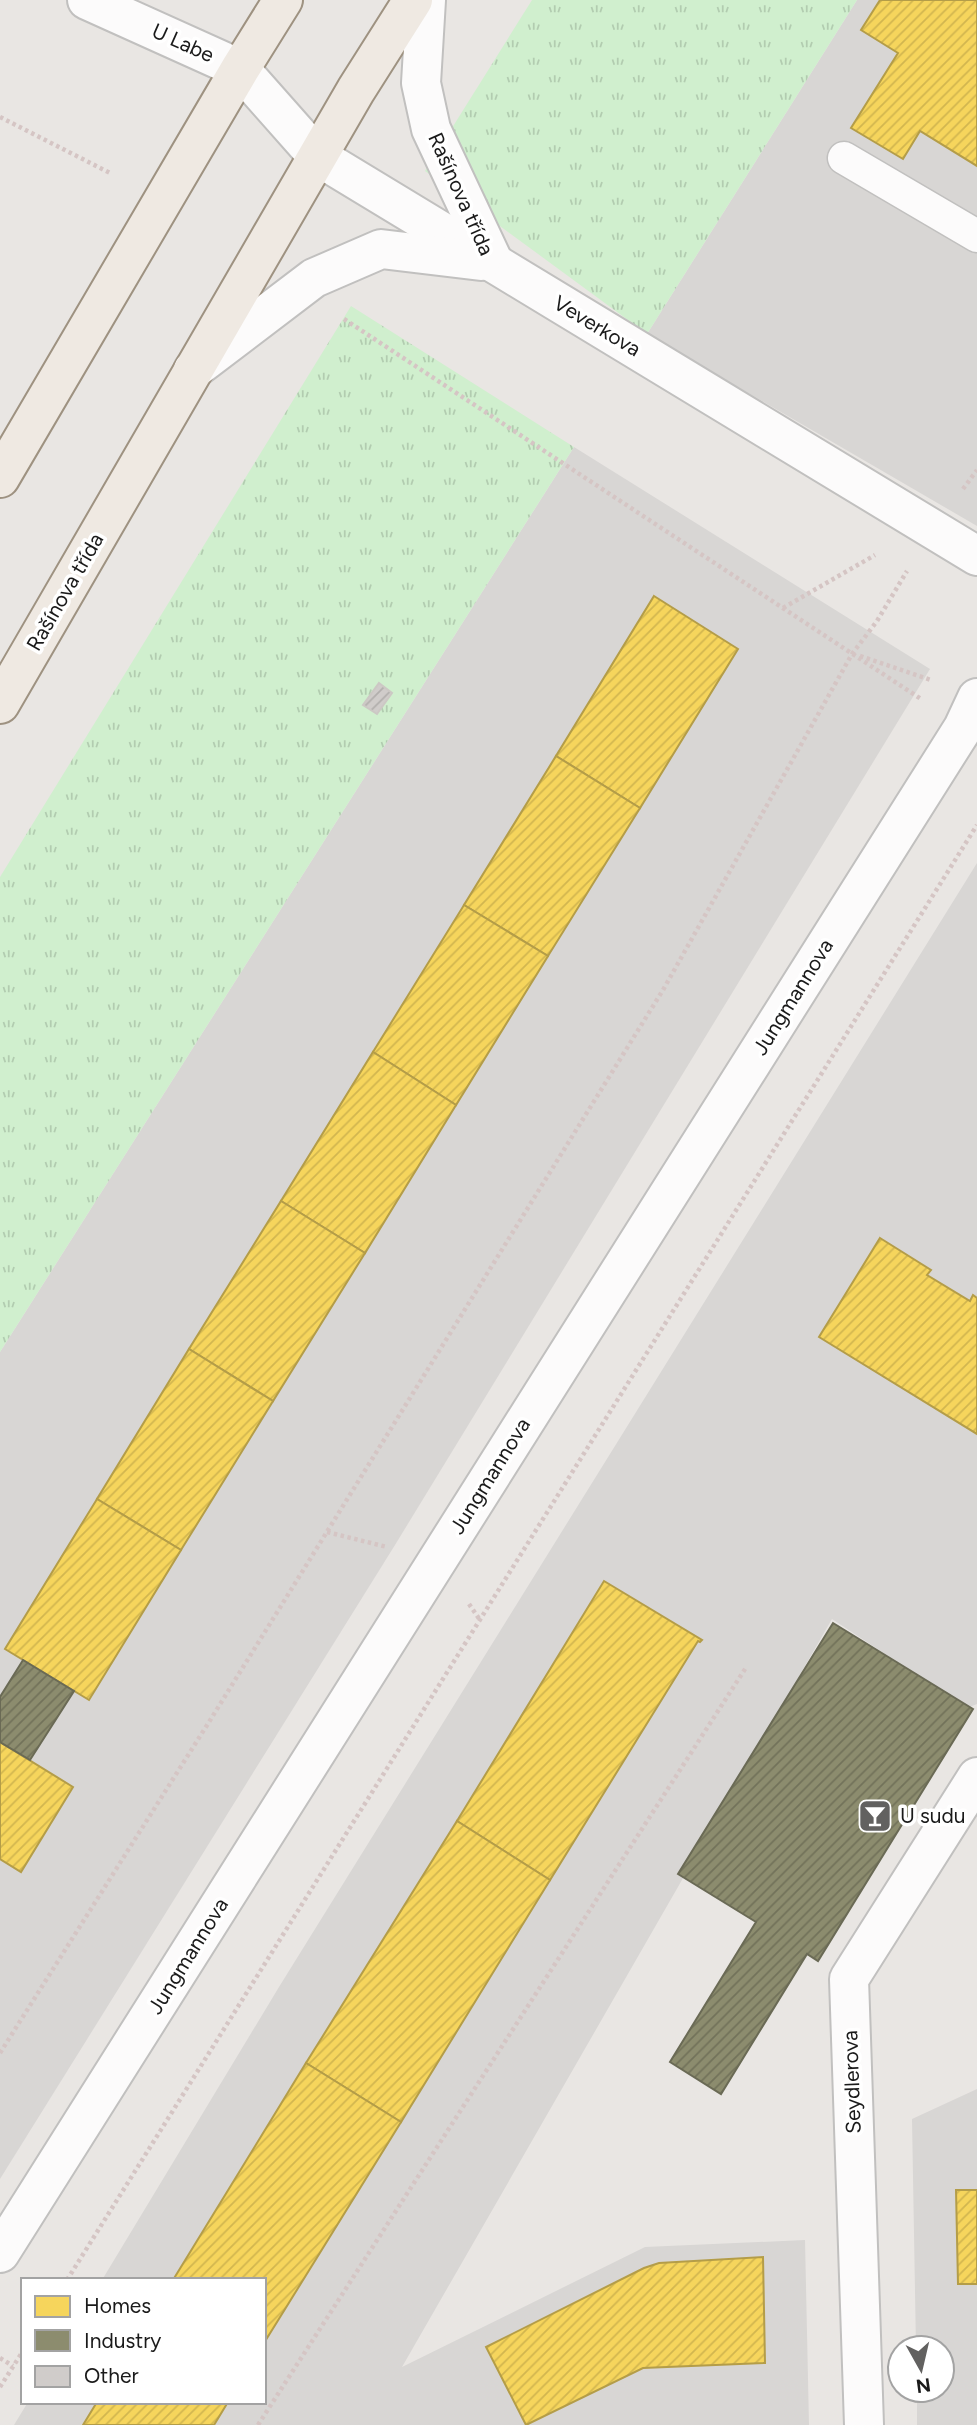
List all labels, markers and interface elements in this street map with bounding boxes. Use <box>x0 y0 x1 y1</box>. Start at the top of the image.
street label: U Labe <box>148 18 218 67</box>
street label: Rašínova třída <box>423 129 500 259</box>
street label: Veverkova <box>549 290 645 361</box>
street label: Rašínova třída <box>21 528 108 655</box>
street label: Jungmannova <box>747 934 838 1059</box>
street label: Jungmannova <box>444 1413 535 1538</box>
bar icon: U sudu <box>856 1797 894 1835</box>
place label: U sudu <box>900 1803 966 1828</box>
street label: Jungmannova <box>142 1893 233 2018</box>
street label: Seydlerova <box>837 2030 866 2134</box>
legend <box>21 2278 266 2404</box>
text: Homes <box>84 2293 151 2318</box>
text: Industry <box>84 2328 161 2353</box>
north arrow <box>886 2334 956 2404</box>
text: Other <box>84 2363 139 2388</box>
text: N <box>914 2373 932 2398</box>

